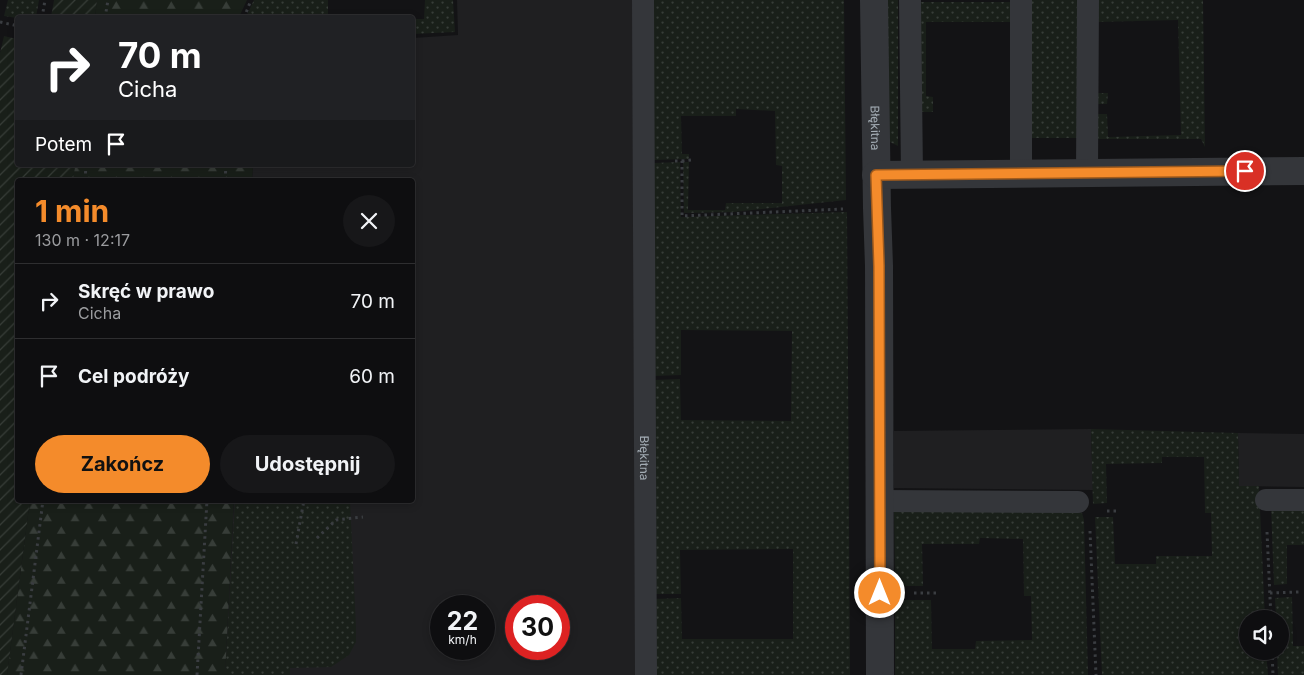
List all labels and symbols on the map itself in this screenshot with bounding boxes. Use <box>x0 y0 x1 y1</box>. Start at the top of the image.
street label: Błękitna <box>868 105 884 151</box>
pin <box>1224 150 1266 192</box>
street label: Błękitna <box>637 435 653 481</box>
position arrow <box>853 566 905 618</box>
speed limit sign: 30 <box>505 595 570 660</box>

